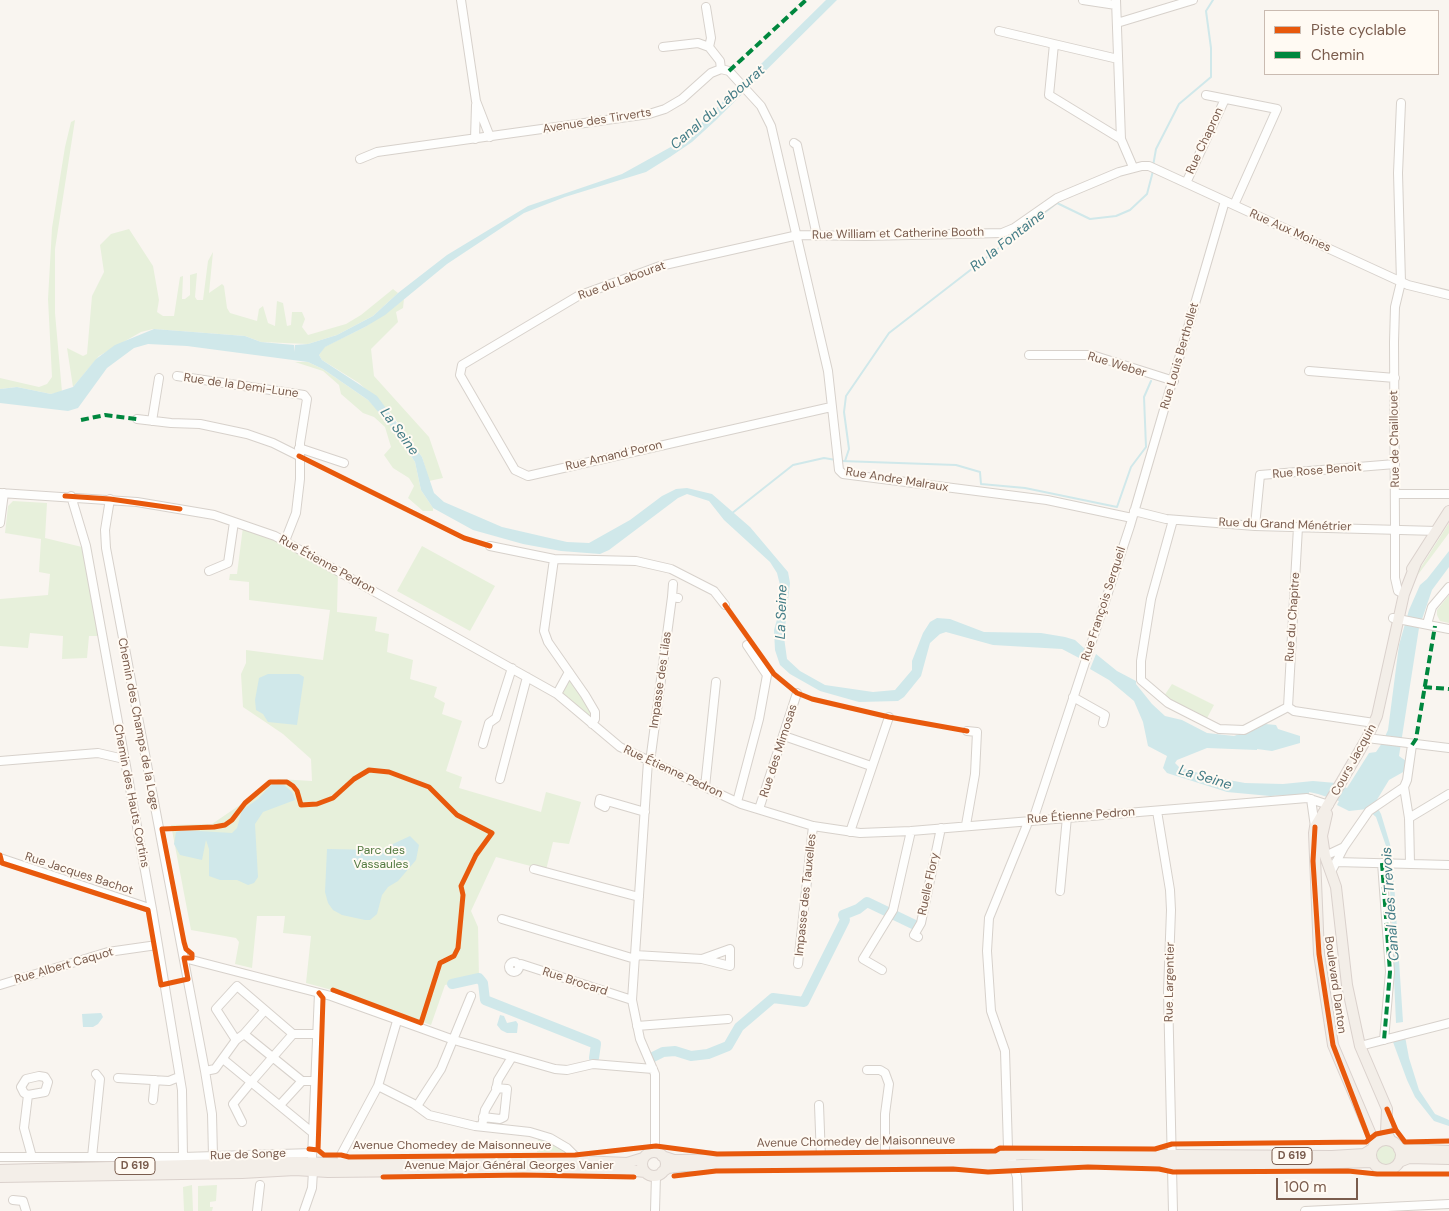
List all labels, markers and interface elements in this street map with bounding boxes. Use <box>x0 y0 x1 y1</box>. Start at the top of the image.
legend <box>1264 10 1439 75</box>
text: Piste cyclable <box>1311 20 1406 40</box>
text: Chemin <box>1311 45 1364 65</box>
water label: Canal du Labourat <box>667 62 769 154</box>
street label: Avenue des Tirverts <box>542 105 652 137</box>
street label: Rue Chapron <box>1183 105 1227 177</box>
water label: Ru la Fontaine <box>967 206 1049 276</box>
street label: Rue Aux Moines <box>1247 207 1333 255</box>
street label: Rue William et Catherine Booth <box>812 225 984 243</box>
street label: Rue du Labourat <box>577 259 667 303</box>
street label: Rue Louis Berthollet <box>1158 301 1202 411</box>
street label: Rue Weber <box>1086 349 1148 381</box>
street label: Rue de la Demi-Lune <box>183 371 299 401</box>
street label: Rue de Chaillouet <box>1387 390 1403 488</box>
water label: La Seine <box>376 405 422 459</box>
street label: Rue Amand Poron <box>564 438 664 474</box>
street label: Rue Rose Benoit <box>1272 460 1362 482</box>
street label: Rue Andre Malraux <box>845 465 949 495</box>
street label: Rue du Grand Ménétrier <box>1218 515 1352 535</box>
street label: Rue Étienne Pedron <box>276 532 378 598</box>
street label: Rue François Serqueil <box>1079 545 1129 663</box>
street label: Rue du Chapitre <box>1283 572 1303 662</box>
water label: La Seine <box>773 584 791 640</box>
street label: Impasse des Lilas <box>647 631 675 729</box>
street label: Chemin des Champs de la Loge <box>114 637 162 811</box>
street label: Rue des Mimosas <box>757 703 801 799</box>
street label: Cours Jacquin <box>1328 722 1380 798</box>
street label: Chemin des Hauts Cortins <box>110 723 152 869</box>
street label: Rue Étienne Pedron <box>621 743 725 801</box>
water label: La Seine <box>1176 762 1234 794</box>
street label: Rue Étienne Pedron <box>1027 805 1135 827</box>
street label: Impasse des Tauxelles <box>792 833 820 957</box>
park label: Parc des Vassaules <box>354 844 408 872</box>
water label: Canal des Trevois <box>1379 846 1403 962</box>
street label: Rue Jacques Bachot <box>23 850 135 898</box>
street label: Ruelle Flory <box>915 851 943 917</box>
street label: Boulevard Danton <box>1321 935 1349 1035</box>
street label: Rue Largentier <box>1162 942 1178 1022</box>
street label: Rue Albert Caquot <box>13 945 115 987</box>
street label: Rue Brocard <box>541 965 609 999</box>
street label: Avenue Chomedey de Maisonneuve <box>757 1133 955 1151</box>
street label: Avenue Chomedey de Maisonneuve <box>353 1139 551 1153</box>
street label: Rue de Songe <box>210 1146 286 1164</box>
road number: D 619 <box>1272 1148 1312 1164</box>
road number: D 619 <box>115 1158 155 1174</box>
street label: Avenue Major Général Georges Vanier <box>404 1159 614 1173</box>
scale bar <box>1279 1168 1362 1200</box>
text: 100 m <box>1284 1177 1327 1197</box>

